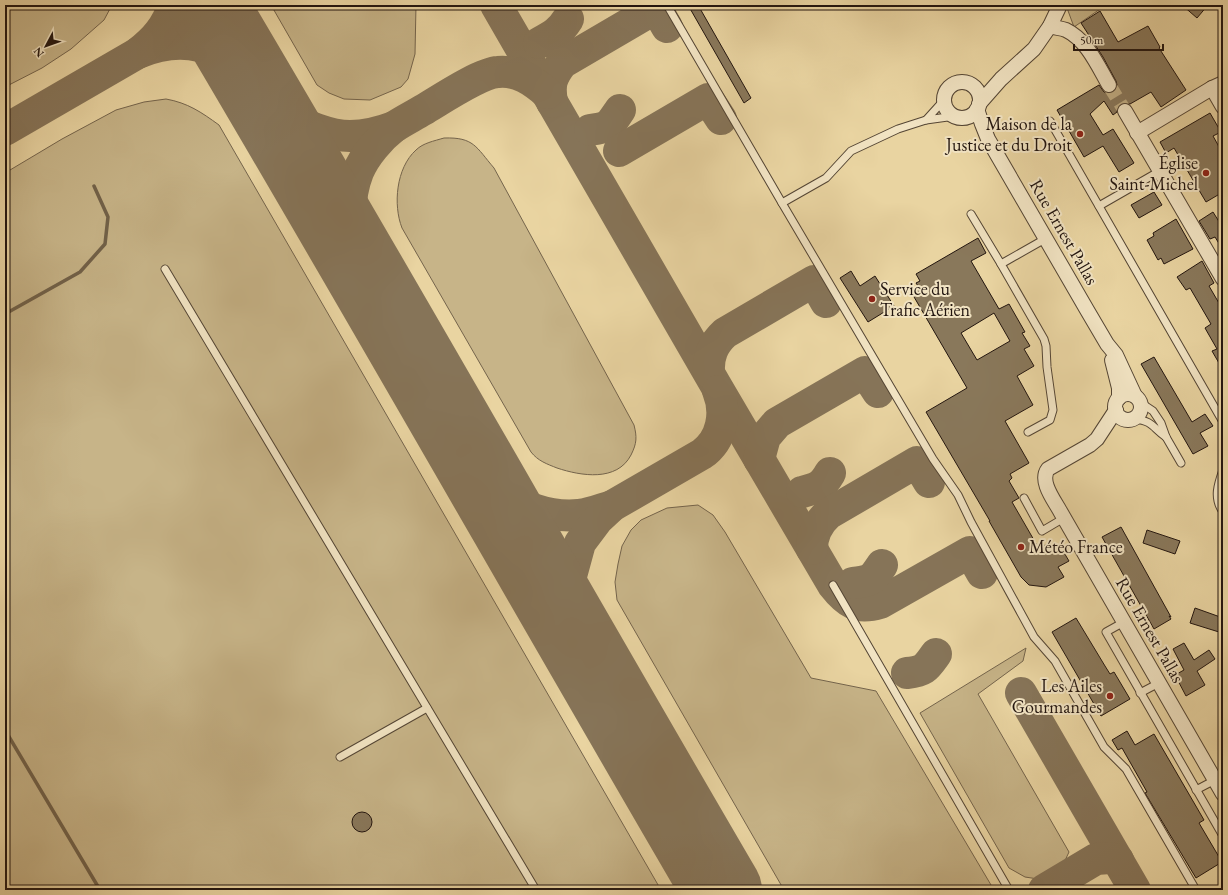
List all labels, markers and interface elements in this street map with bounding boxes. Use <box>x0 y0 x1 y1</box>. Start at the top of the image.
north arrow <box>26 26 66 66</box>
scale bar <box>1074 26 1163 52</box>
text: 50 m <box>1080 32 1104 48</box>
text: N <box>30 45 47 61</box>
place label: Maison de la Justice et du Droit <box>944 112 1073 156</box>
marker: Maison de la Justice et du Droit <box>1075 129 1085 139</box>
place label: Église Saint-Michel <box>1109 151 1198 195</box>
marker: Église Saint-Michel <box>1201 168 1211 178</box>
street label: Rue Ernest Pallas <box>1025 175 1104 289</box>
place label: Service du Trafic Aérien <box>880 277 971 321</box>
marker: Service du Trafic Aérien <box>867 294 877 304</box>
place label: Météo France <box>1029 535 1123 558</box>
marker: Météo France <box>1016 542 1026 552</box>
street label: Rue Ernest Pallas <box>1111 573 1190 687</box>
place label: Les Ailes Gourmandes <box>1012 674 1102 718</box>
marker: Les Ailes Gourmandes <box>1105 691 1115 701</box>

